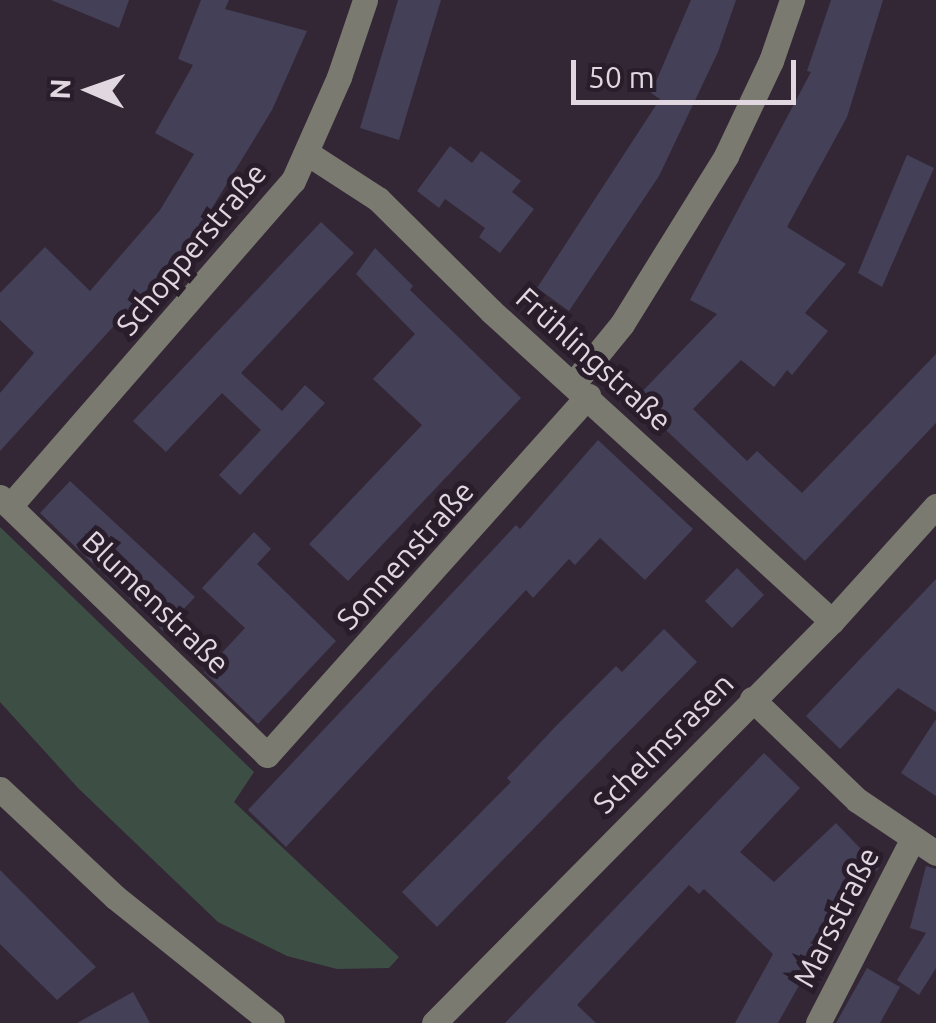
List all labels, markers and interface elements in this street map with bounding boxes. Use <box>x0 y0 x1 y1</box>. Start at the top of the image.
north arrow <box>40 40 140 140</box>
scale bar <box>576 40 801 102</box>
text: 50 m <box>588 60 655 94</box>
text: N <box>44 78 75 100</box>
street label: Schopperstraße <box>109 156 273 342</box>
street label: Frühlingstraße <box>509 280 679 438</box>
street label: Sonnenstraße <box>329 473 481 637</box>
street label: Blumenstraße <box>75 523 237 681</box>
street label: Schelmsrasen <box>585 665 741 821</box>
street label: Marsstraße <box>785 841 887 993</box>

